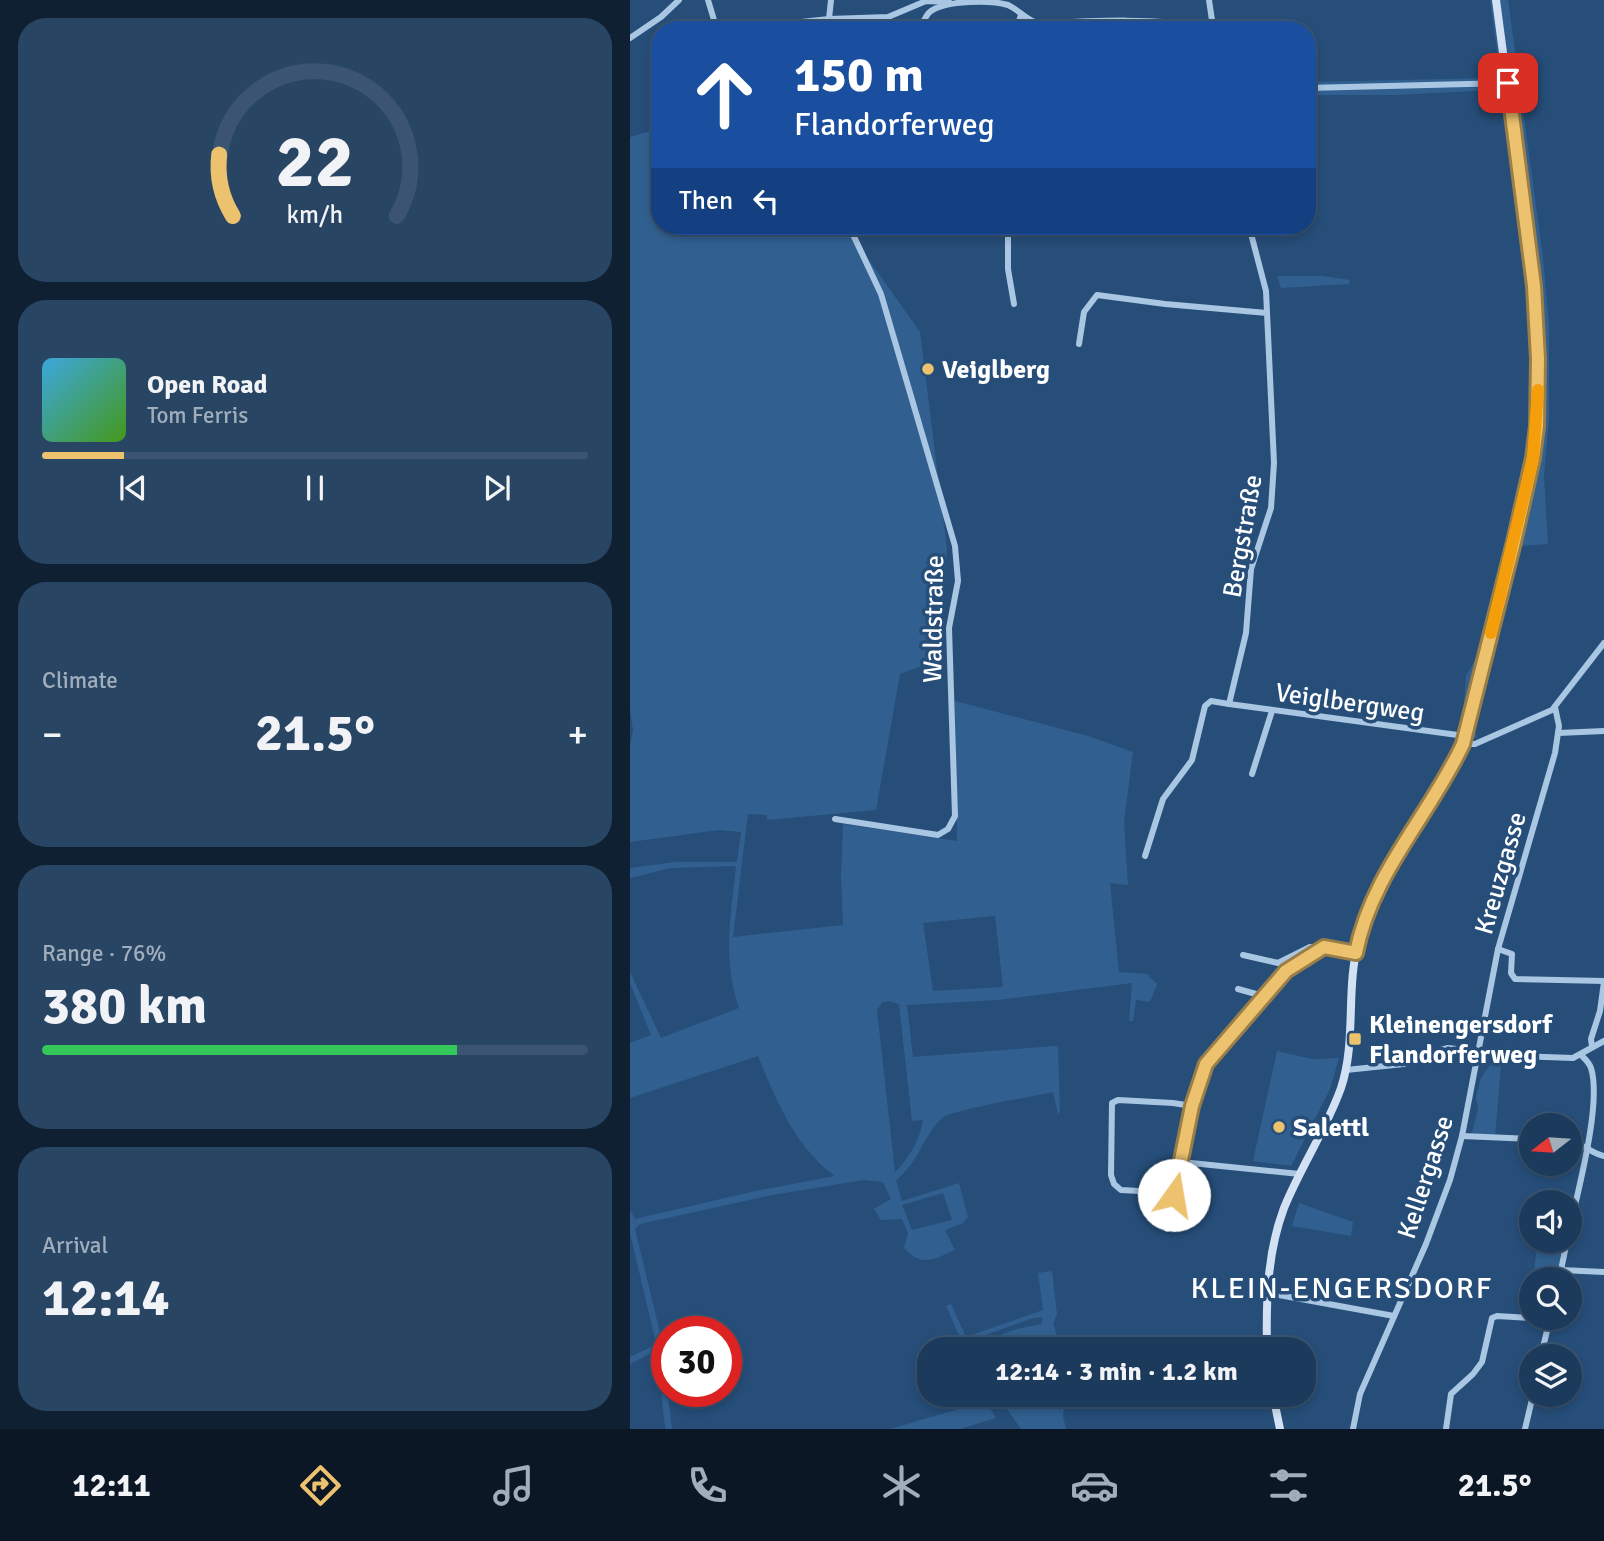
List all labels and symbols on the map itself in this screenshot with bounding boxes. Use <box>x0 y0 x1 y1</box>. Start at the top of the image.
pin <box>1478 53 1538 113</box>
place label: Veiglberg <box>942 354 1050 386</box>
marker: Veiglberg <box>920 361 936 377</box>
street label: Bergstraße <box>1216 472 1270 600</box>
street label: Waldstraße <box>917 555 951 683</box>
street label: Veiglbergweg <box>1273 677 1426 729</box>
street label: Kreuzgasse <box>1468 808 1534 938</box>
place label: Kleinengersdorf Flandorferweg <box>1369 1009 1554 1071</box>
marker: Kleinengersdorf Flandorferweg <box>1347 1031 1363 1047</box>
place label: Salettl <box>1293 1112 1369 1144</box>
street label: Kellergasse <box>1391 1112 1461 1243</box>
north arrow <box>1519 1113 1582 1176</box>
marker: Salettl <box>1271 1119 1287 1135</box>
position arrow <box>1137 1158 1211 1232</box>
district label: KLEIN-ENGERSDORF <box>1190 1270 1494 1307</box>
speed limit sign: 30 <box>651 1316 742 1407</box>

